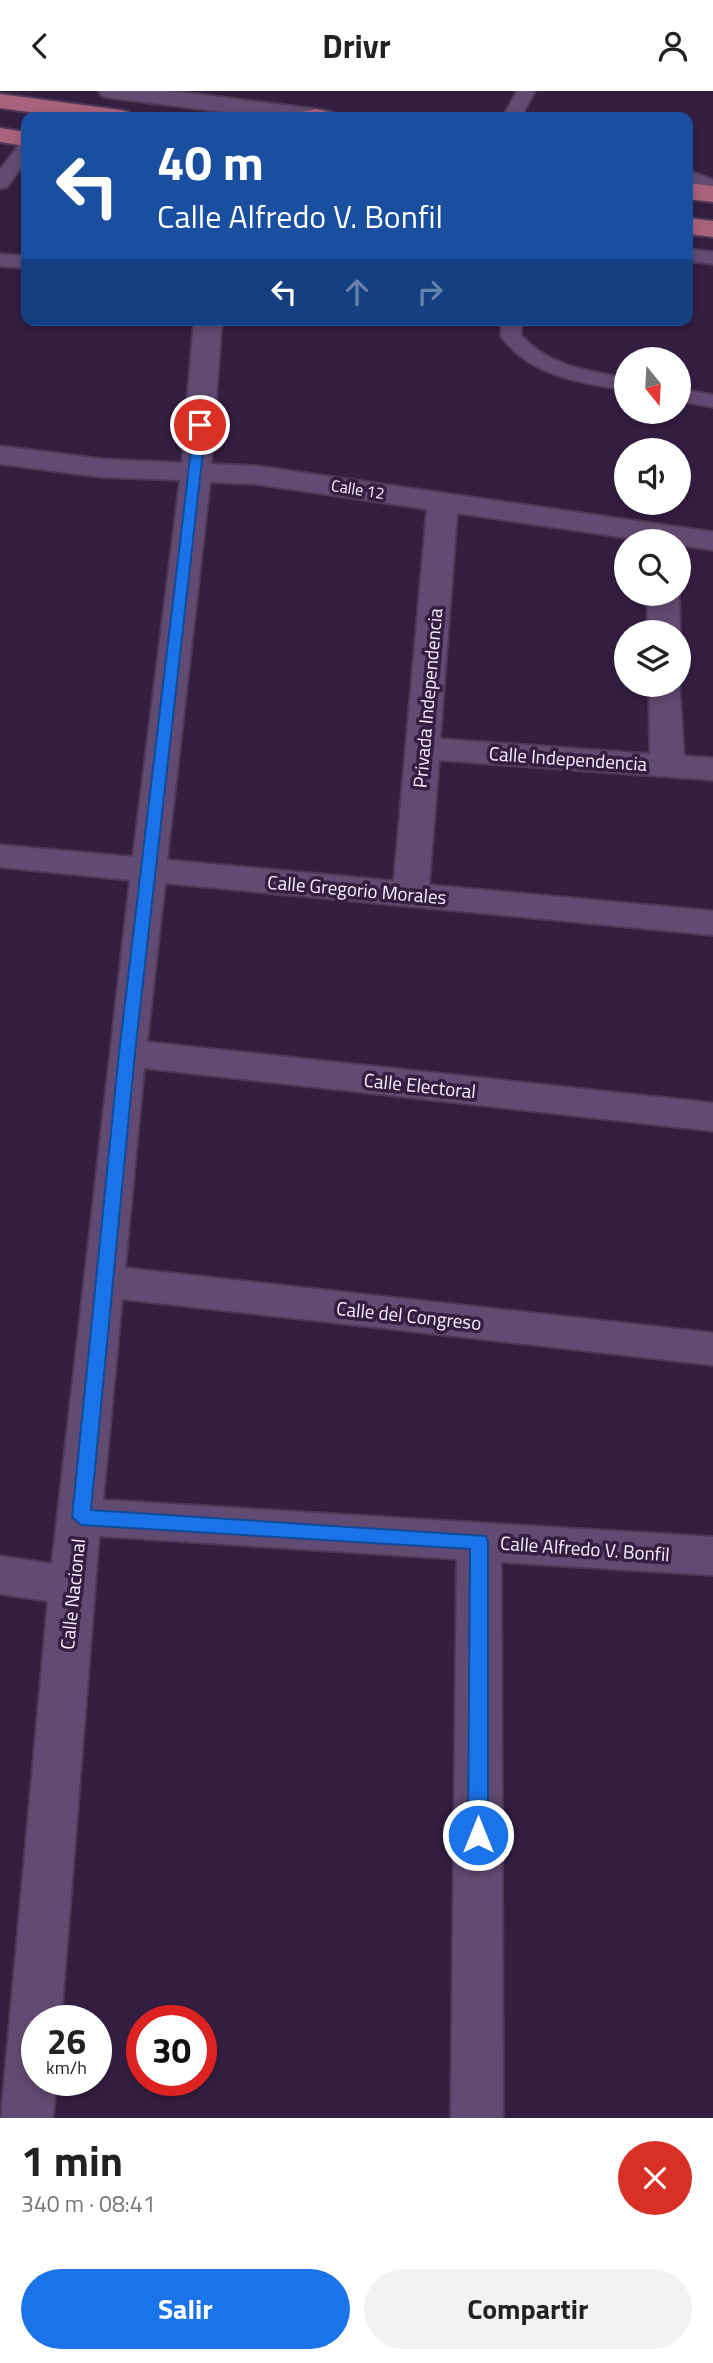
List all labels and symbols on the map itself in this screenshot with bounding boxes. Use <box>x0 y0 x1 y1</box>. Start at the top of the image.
north arrow <box>614 347 691 423</box>
pin <box>170 395 230 455</box>
street label: Calle 12 <box>330 473 386 505</box>
street label: Privada Independencia <box>405 606 449 789</box>
street label: Calle Independencia <box>488 738 649 778</box>
street label: Calle Gregorio Morales <box>266 867 448 911</box>
street label: Calle Electoral <box>363 1065 477 1105</box>
street label: Calle del Congreso <box>335 1293 483 1337</box>
street label: Calle Alfredo V. Bonfil <box>499 1528 671 1568</box>
street label: Calle Nacional <box>52 1537 92 1651</box>
position arrow <box>441 1798 515 1872</box>
speed limit sign: 30 <box>126 2005 217 2096</box>

